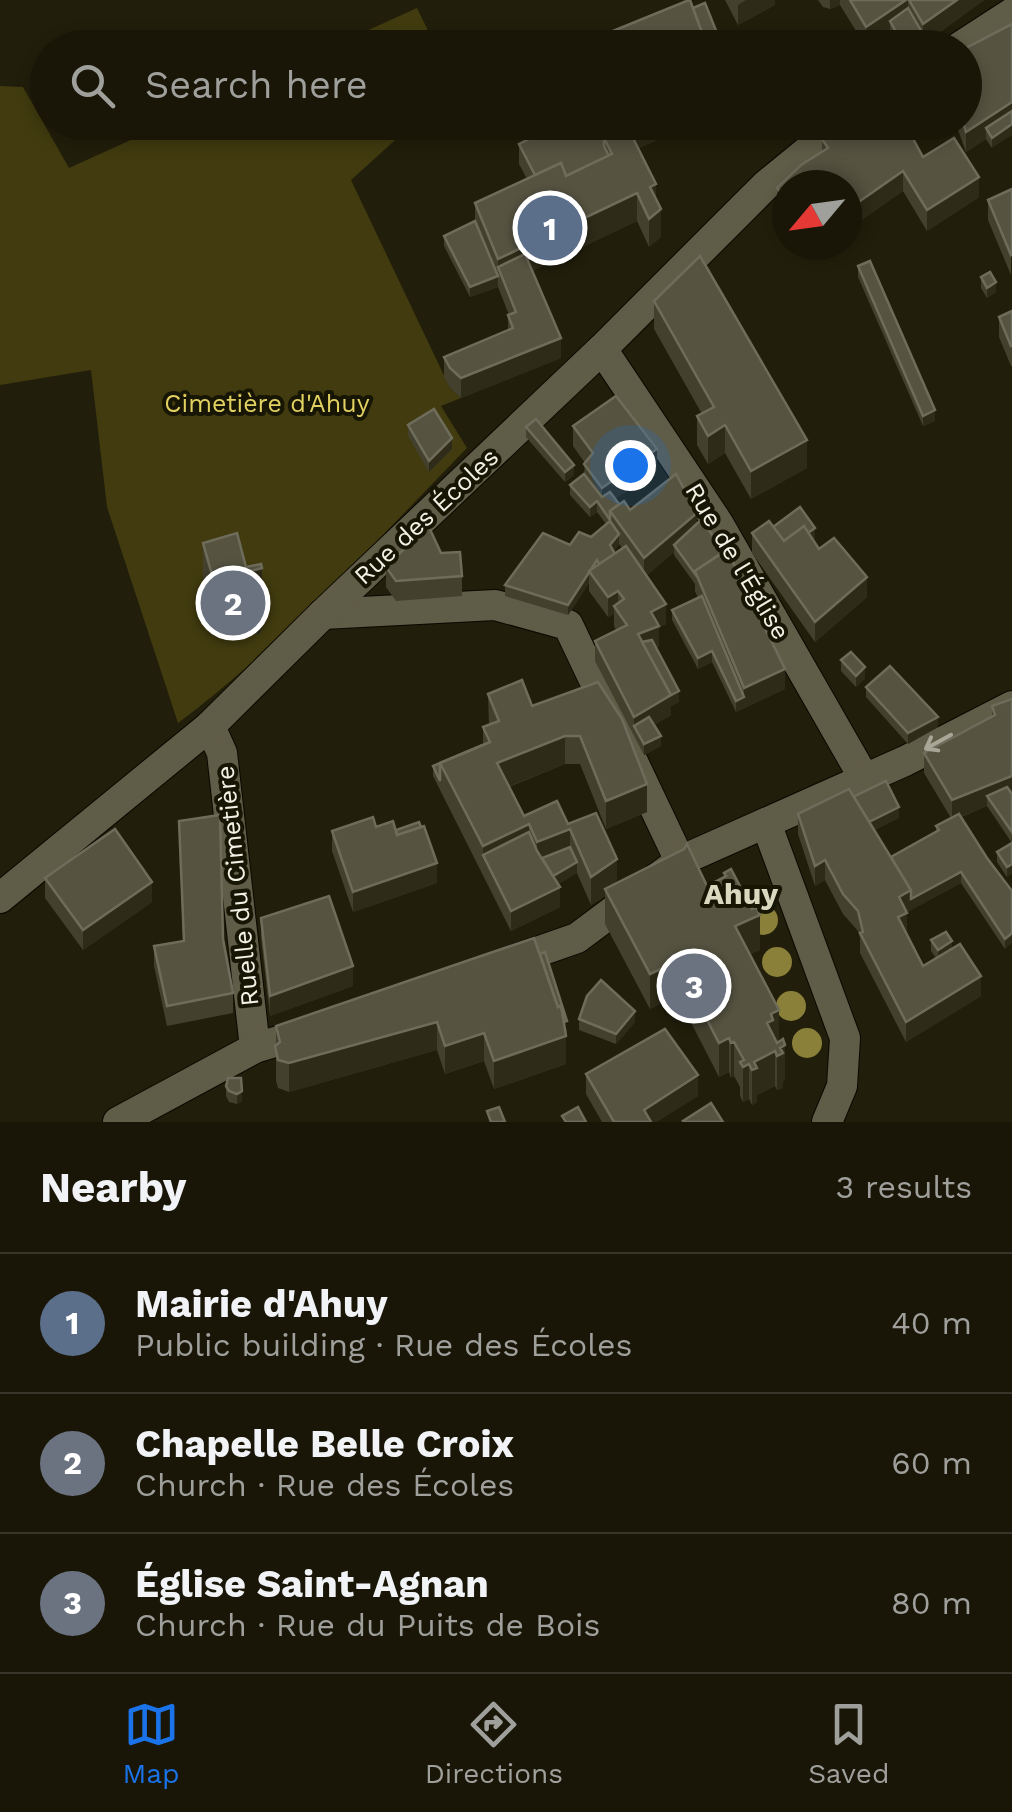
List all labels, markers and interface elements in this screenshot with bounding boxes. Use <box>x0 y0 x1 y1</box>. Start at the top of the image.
search box <box>30 30 982 140</box>
icon: search <box>65 58 120 113</box>
text: Search here <box>145 63 368 107</box>
north arrow <box>772 170 862 260</box>
pin: 1 <box>518 190 582 266</box>
park label: Cimetière d'Ahuy <box>164 389 370 418</box>
your location <box>605 440 656 491</box>
street label: Rue des Écoles <box>348 442 504 590</box>
street label: Rue de l'Église <box>679 478 796 645</box>
pin: 2 <box>200 566 266 640</box>
one-way arrow <box>924 733 954 753</box>
street label: Ruelle du Cimetière <box>210 764 265 1008</box>
district label: Ahuy <box>704 876 778 911</box>
pin: 3 <box>662 948 726 1024</box>
text: Nearby <box>40 1163 187 1212</box>
text: 3 results <box>835 1168 972 1206</box>
text: Mairie d'Ahuy <box>135 1282 388 1326</box>
text: 1 <box>66 1304 79 1342</box>
text: 40 m <box>891 1304 972 1342</box>
text: Public building · Rue des Écoles <box>135 1326 632 1364</box>
text: Chapelle Belle Croix <box>135 1422 514 1466</box>
text: 2 <box>63 1444 82 1482</box>
text: 60 m <box>891 1444 972 1482</box>
text: Church · Rue des Écoles <box>135 1466 514 1504</box>
text: Église Saint-Agnan <box>135 1562 489 1606</box>
text: 3 <box>63 1584 82 1622</box>
text: 80 m <box>891 1584 972 1622</box>
text: Church · Rue du Puits de Bois <box>135 1606 600 1644</box>
tab: Map <box>123 1697 180 1790</box>
tab: Directions <box>425 1697 563 1790</box>
tab: Saved <box>808 1697 889 1790</box>

